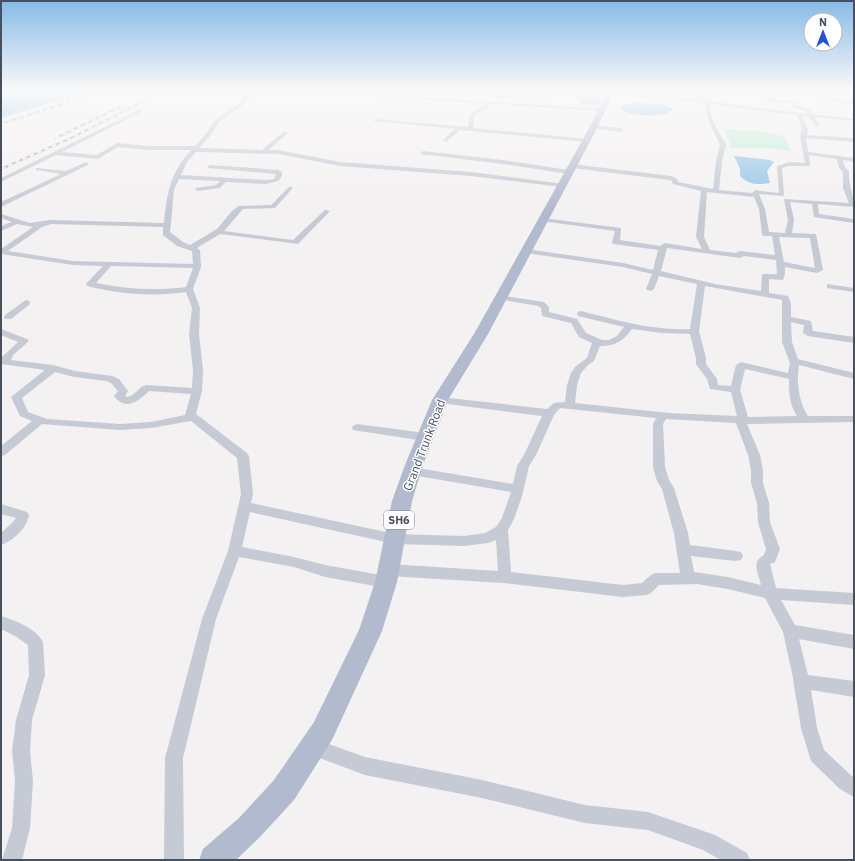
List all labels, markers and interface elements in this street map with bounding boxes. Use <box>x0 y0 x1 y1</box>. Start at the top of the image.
north arrow <box>803 12 843 52</box>
text: N <box>819 15 827 29</box>
street label: Grand Trunk Road <box>400 397 448 493</box>
road number: SH6 <box>384 511 414 529</box>

